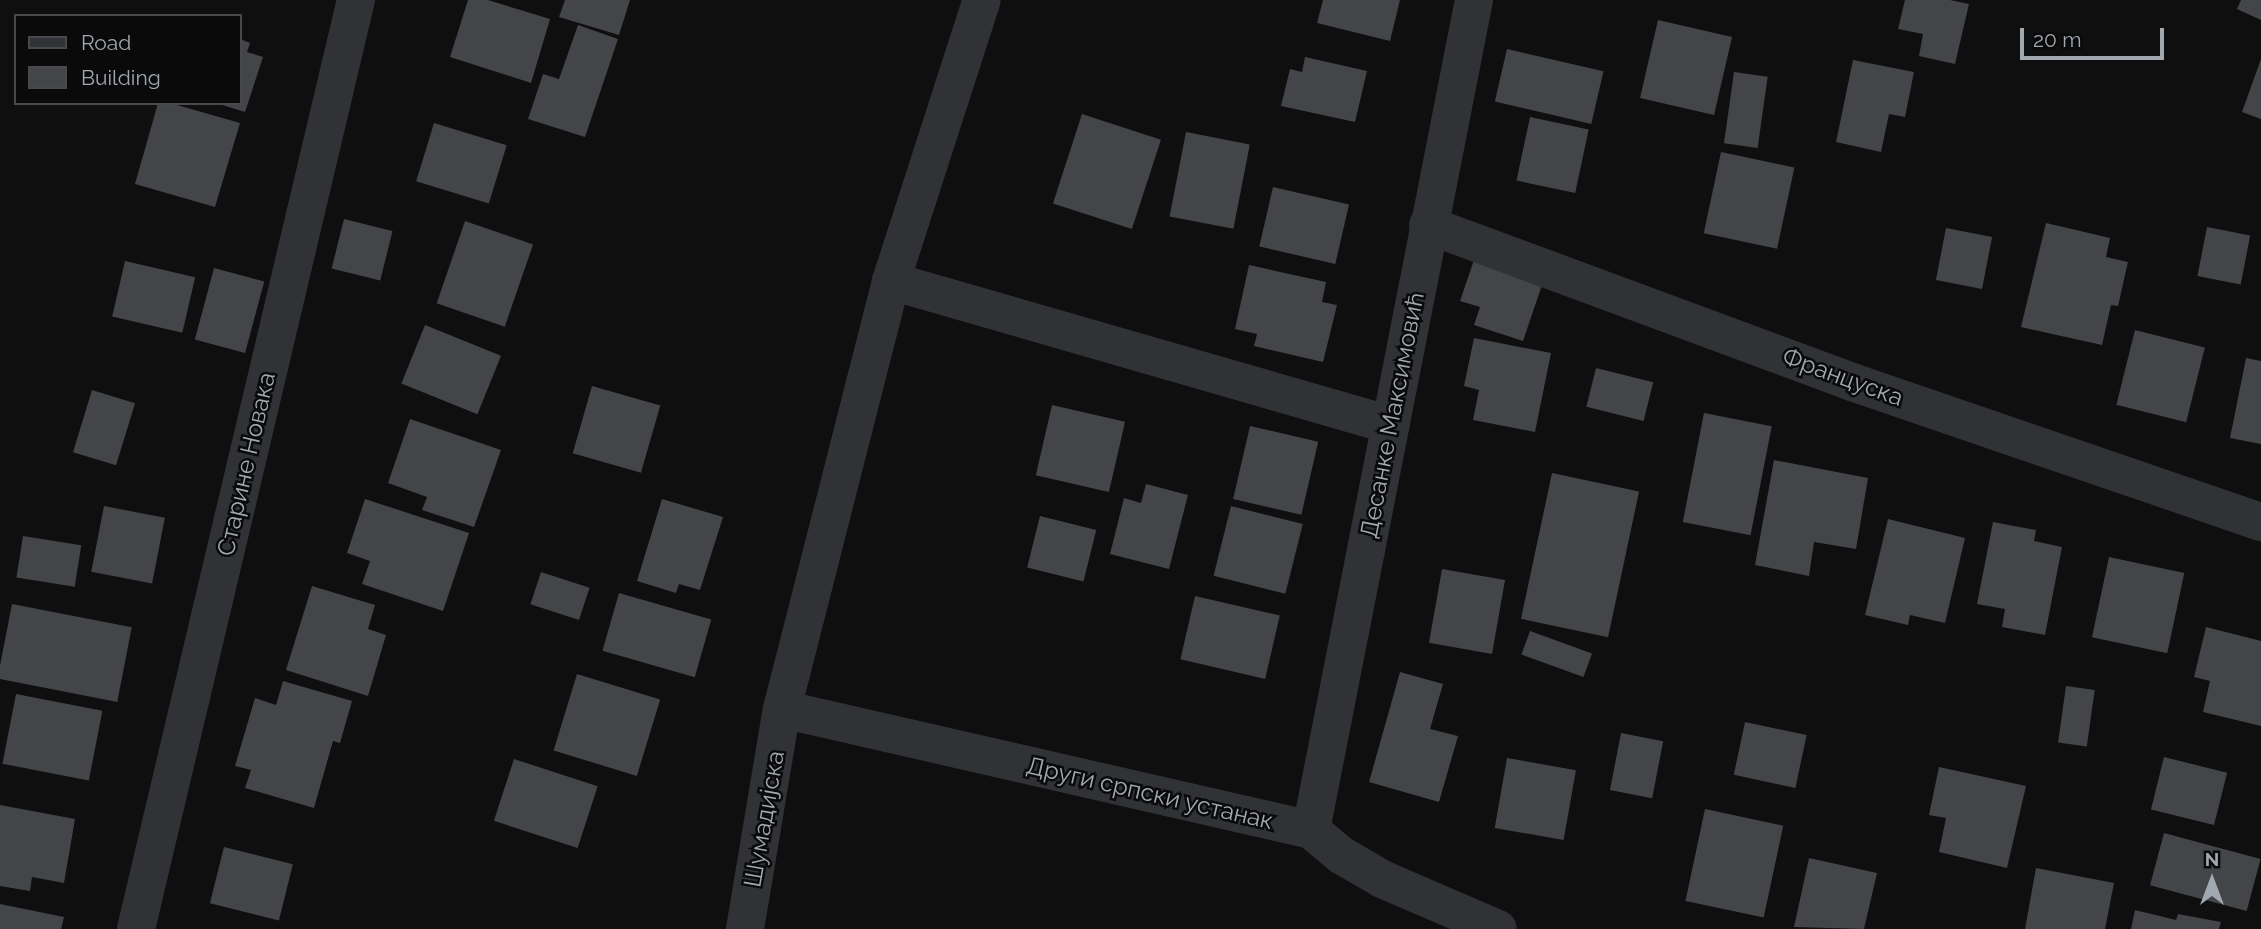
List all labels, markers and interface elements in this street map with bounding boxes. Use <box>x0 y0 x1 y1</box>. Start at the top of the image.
legend <box>14 14 242 105</box>
scale bar <box>2023 14 2166 58</box>
text: 20 m <box>2033 27 2081 52</box>
text: Road <box>81 30 131 55</box>
text: Building <box>81 65 161 90</box>
street label: Десанке Максимовић <box>1354 290 1430 540</box>
street label: Француска <box>1779 342 1907 412</box>
street label: Старине Новака <box>211 369 281 559</box>
street label: Шумадијска <box>738 749 790 889</box>
street label: Други српски устанак <box>1024 751 1276 835</box>
north arrow <box>2177 845 2247 915</box>
text: N <box>2205 848 2219 870</box>

